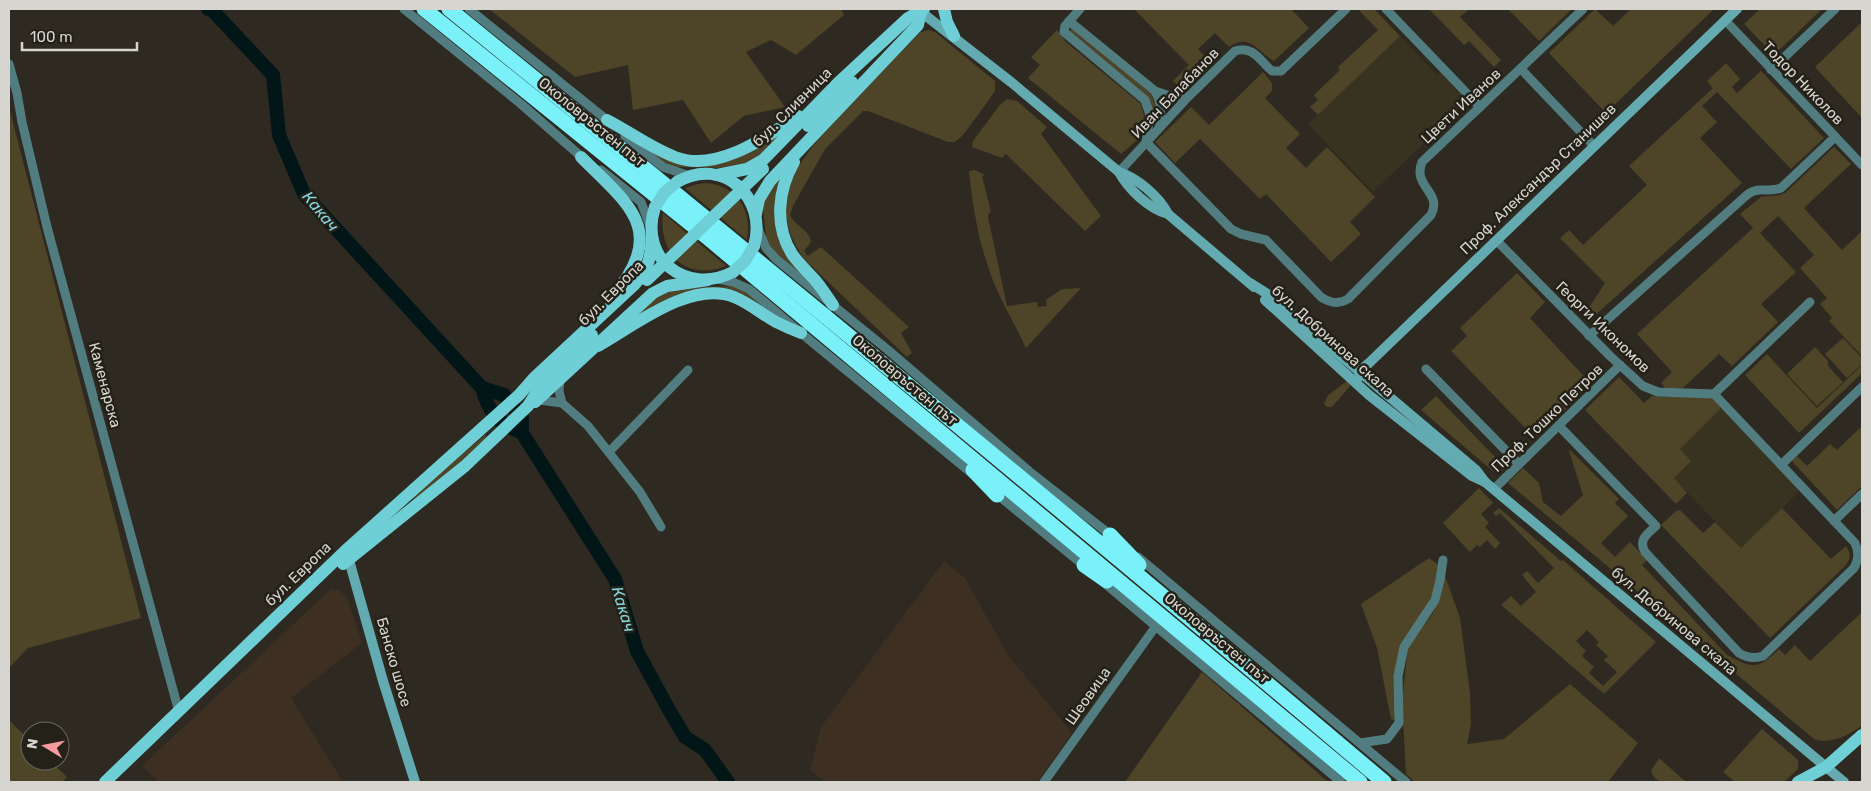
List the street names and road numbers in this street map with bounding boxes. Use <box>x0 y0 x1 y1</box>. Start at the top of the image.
street label: Тодор Николов <box>1759 37 1847 129</box>
street label: Иван Балабанов <box>1127 44 1223 142</box>
street label: бул. Сливница <box>749 64 835 150</box>
street label: Цвети Иванов <box>1417 65 1505 147</box>
street label: Околовръстен път <box>535 74 649 171</box>
street label: Проф. Александър Станишев <box>1456 100 1620 258</box>
street label: бул. Европа <box>575 257 647 329</box>
street label: Георги Икономов <box>1552 278 1654 376</box>
street label: бул. Добринова скала <box>1268 281 1398 401</box>
street label: Околовръстен път <box>849 331 962 429</box>
street label: Каменарска <box>85 340 125 430</box>
street label: Проф. Тошко Петров <box>1487 360 1607 476</box>
street label: бул. Европа <box>261 538 335 610</box>
street label: бул. Добринова скала <box>1608 563 1740 679</box>
street label: Околовръстен път <box>1161 589 1274 687</box>
street label: Банско шосе <box>373 615 415 709</box>
street label: Шеовица <box>1062 664 1114 728</box>

